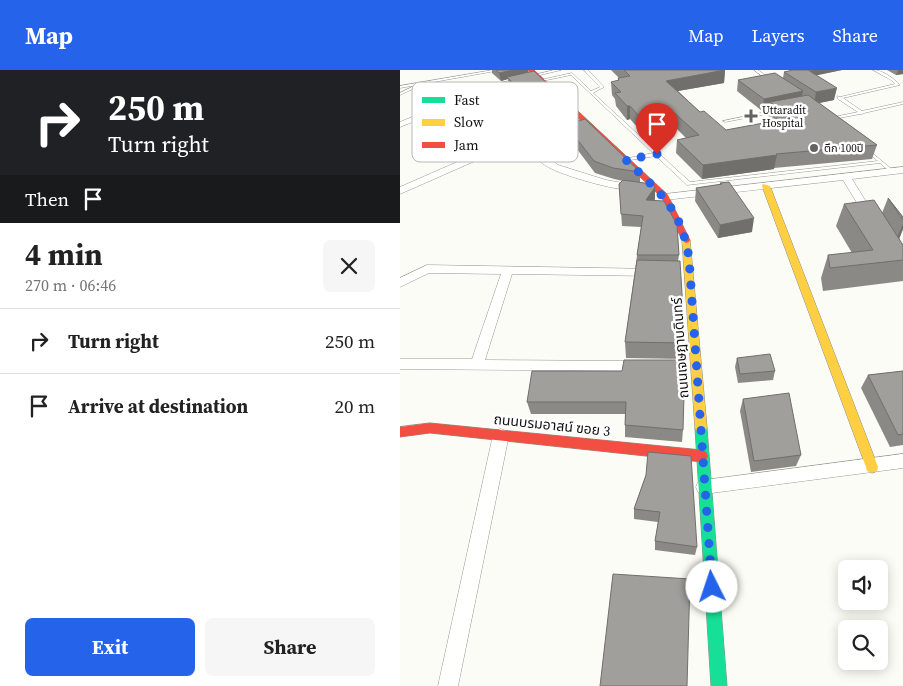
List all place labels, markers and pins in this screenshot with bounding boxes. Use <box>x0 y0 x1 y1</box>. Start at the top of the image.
pin <box>636 103 678 154</box>
place label: Uttaradit Hospital <box>762 103 806 131</box>
marker: Uttaradit Hospital <box>744 109 758 123</box>
place label: ตึก 100ปี <box>824 141 863 156</box>
marker: ตึก 100ปี <box>808 142 820 154</box>

